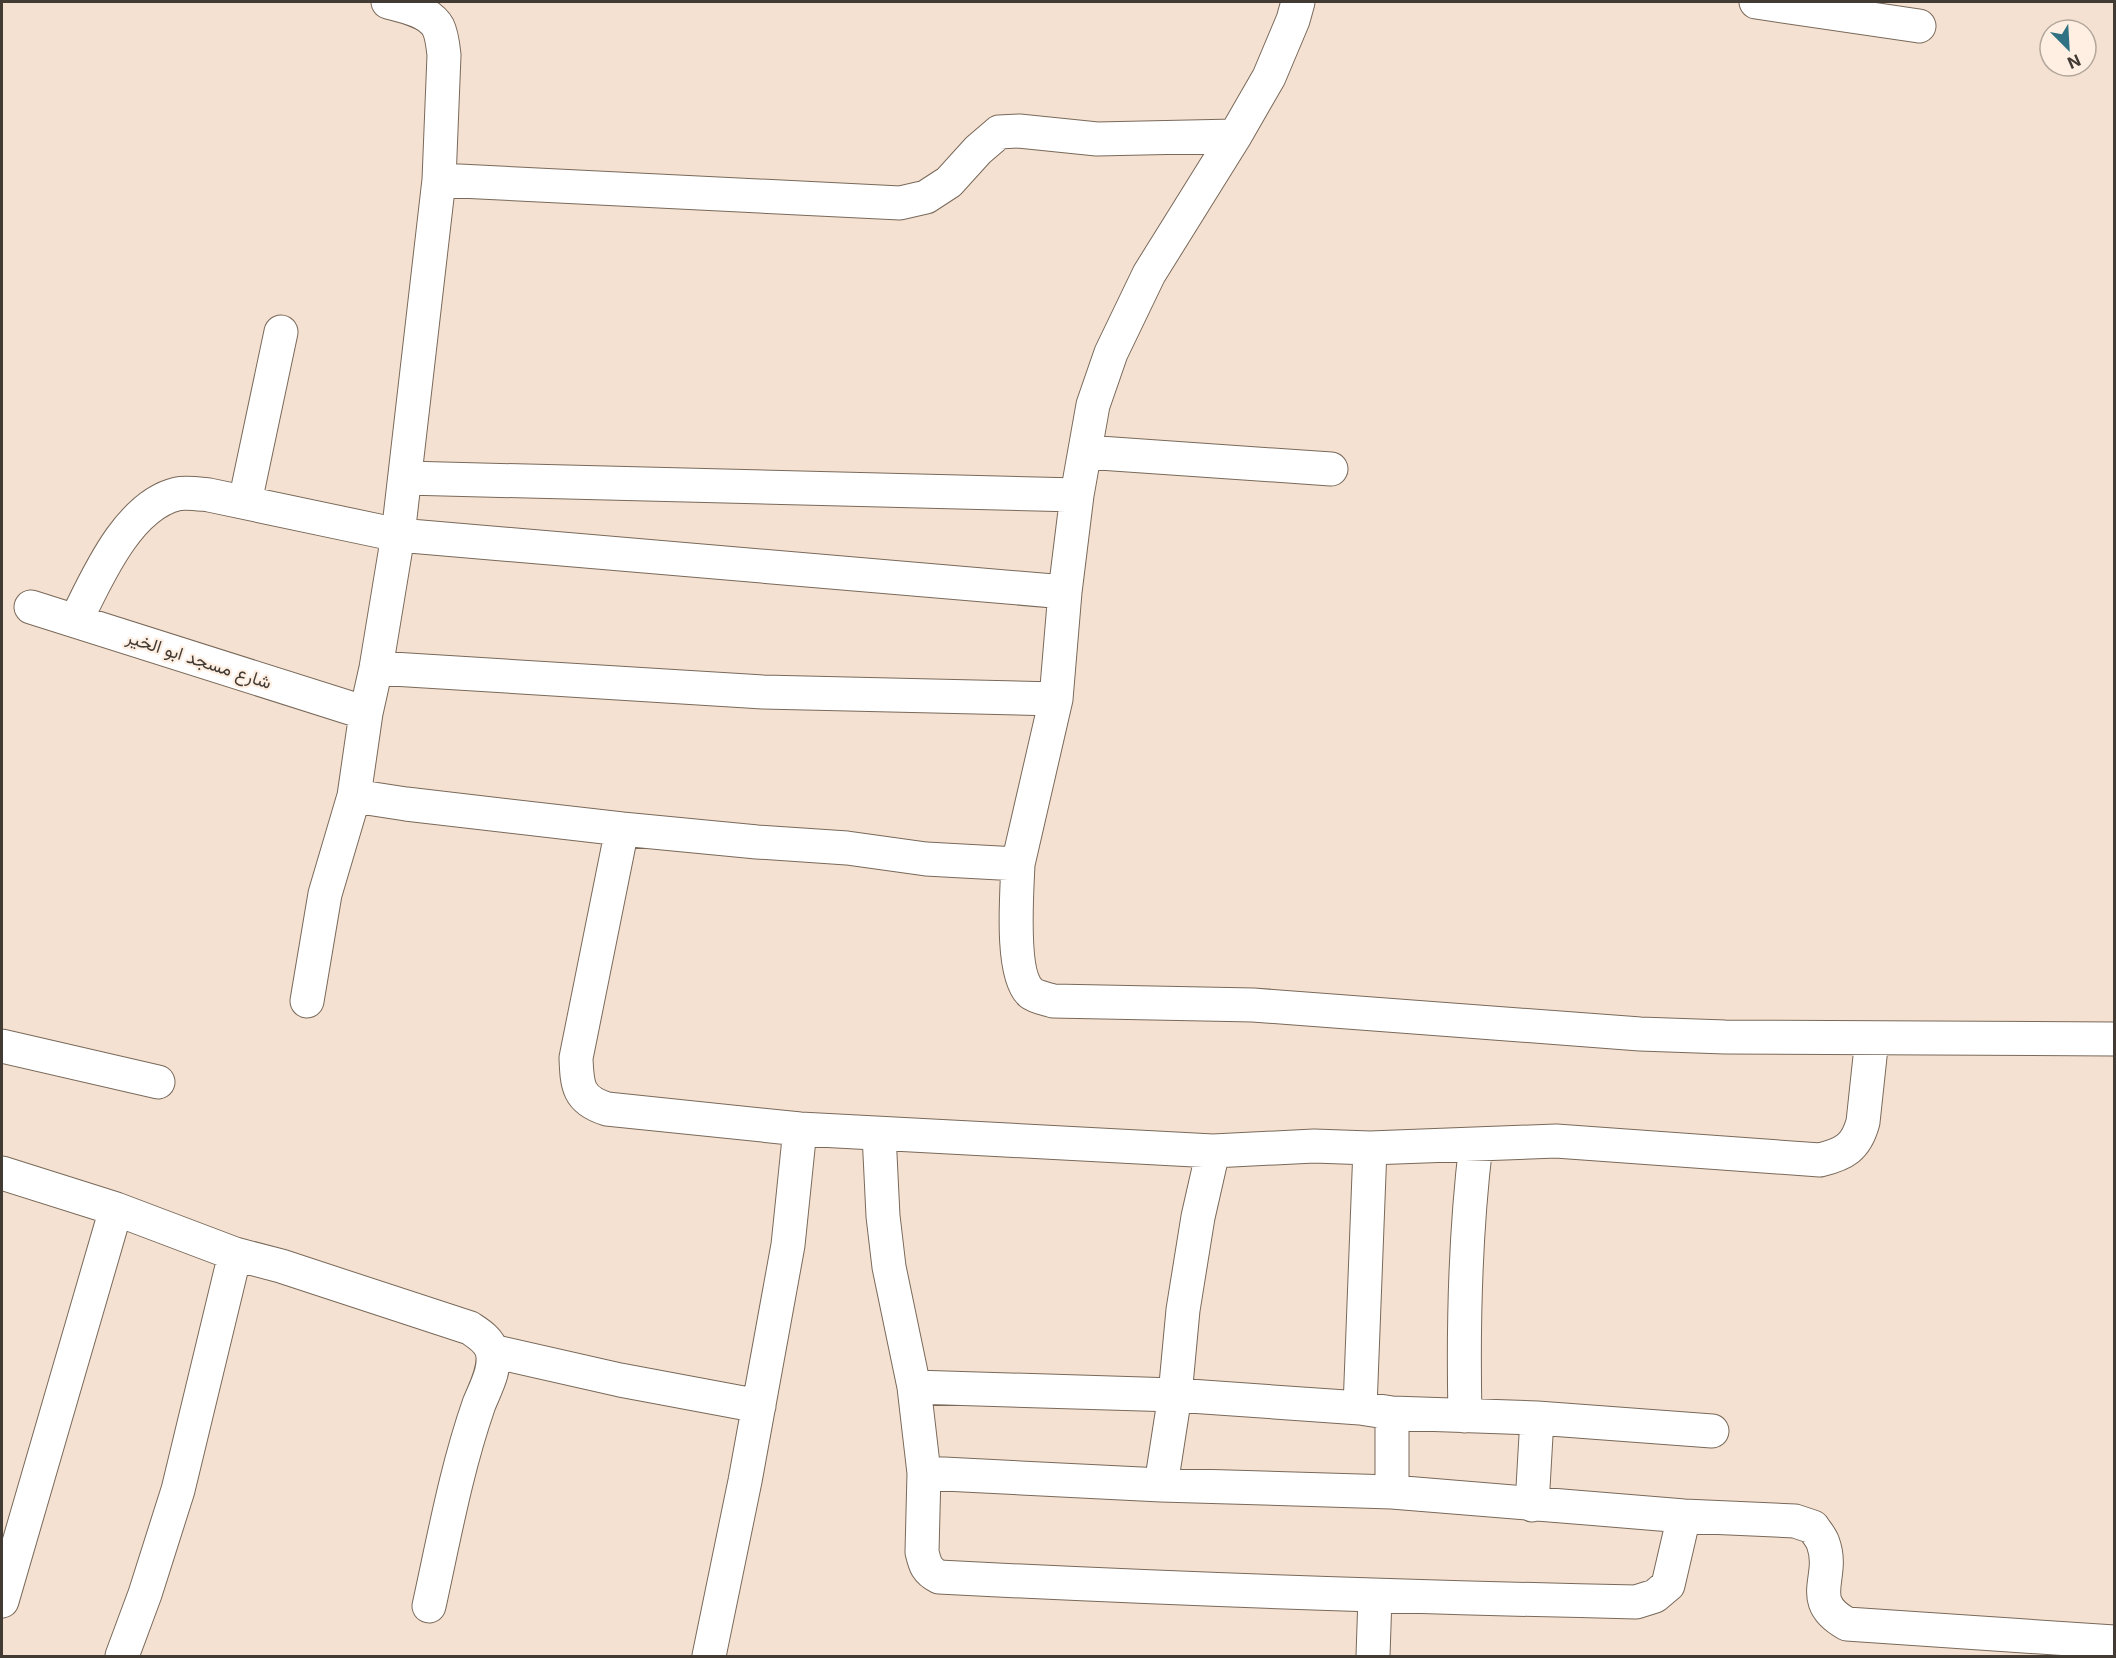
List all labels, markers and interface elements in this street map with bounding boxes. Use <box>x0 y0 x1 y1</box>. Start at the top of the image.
north arrow <box>2038 18 2098 78</box>
text: N <box>2064 50 2084 73</box>
street label: شارع مسجد ابو الخير <box>122 626 274 695</box>

